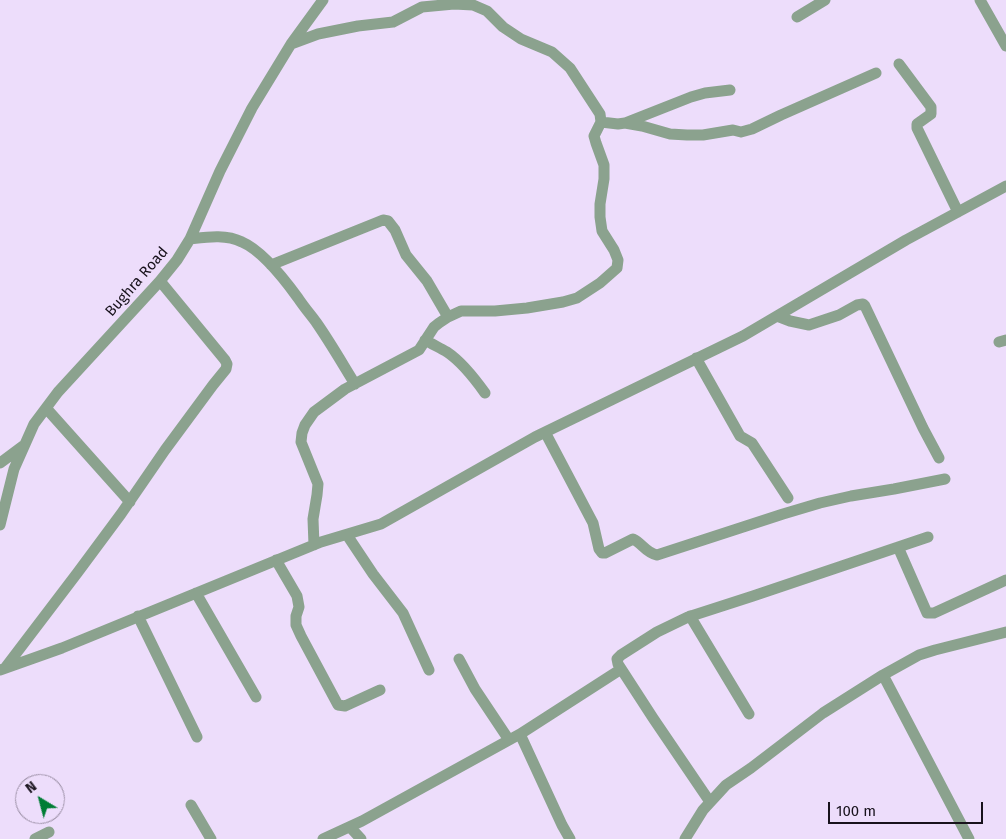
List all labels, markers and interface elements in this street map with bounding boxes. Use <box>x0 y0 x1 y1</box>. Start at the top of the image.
street label: Bughra Road <box>102 243 172 321</box>
north arrow <box>15 774 65 824</box>
text: N <box>22 778 40 797</box>
scale bar <box>831 792 986 824</box>
text: 100 m <box>836 802 876 820</box>

